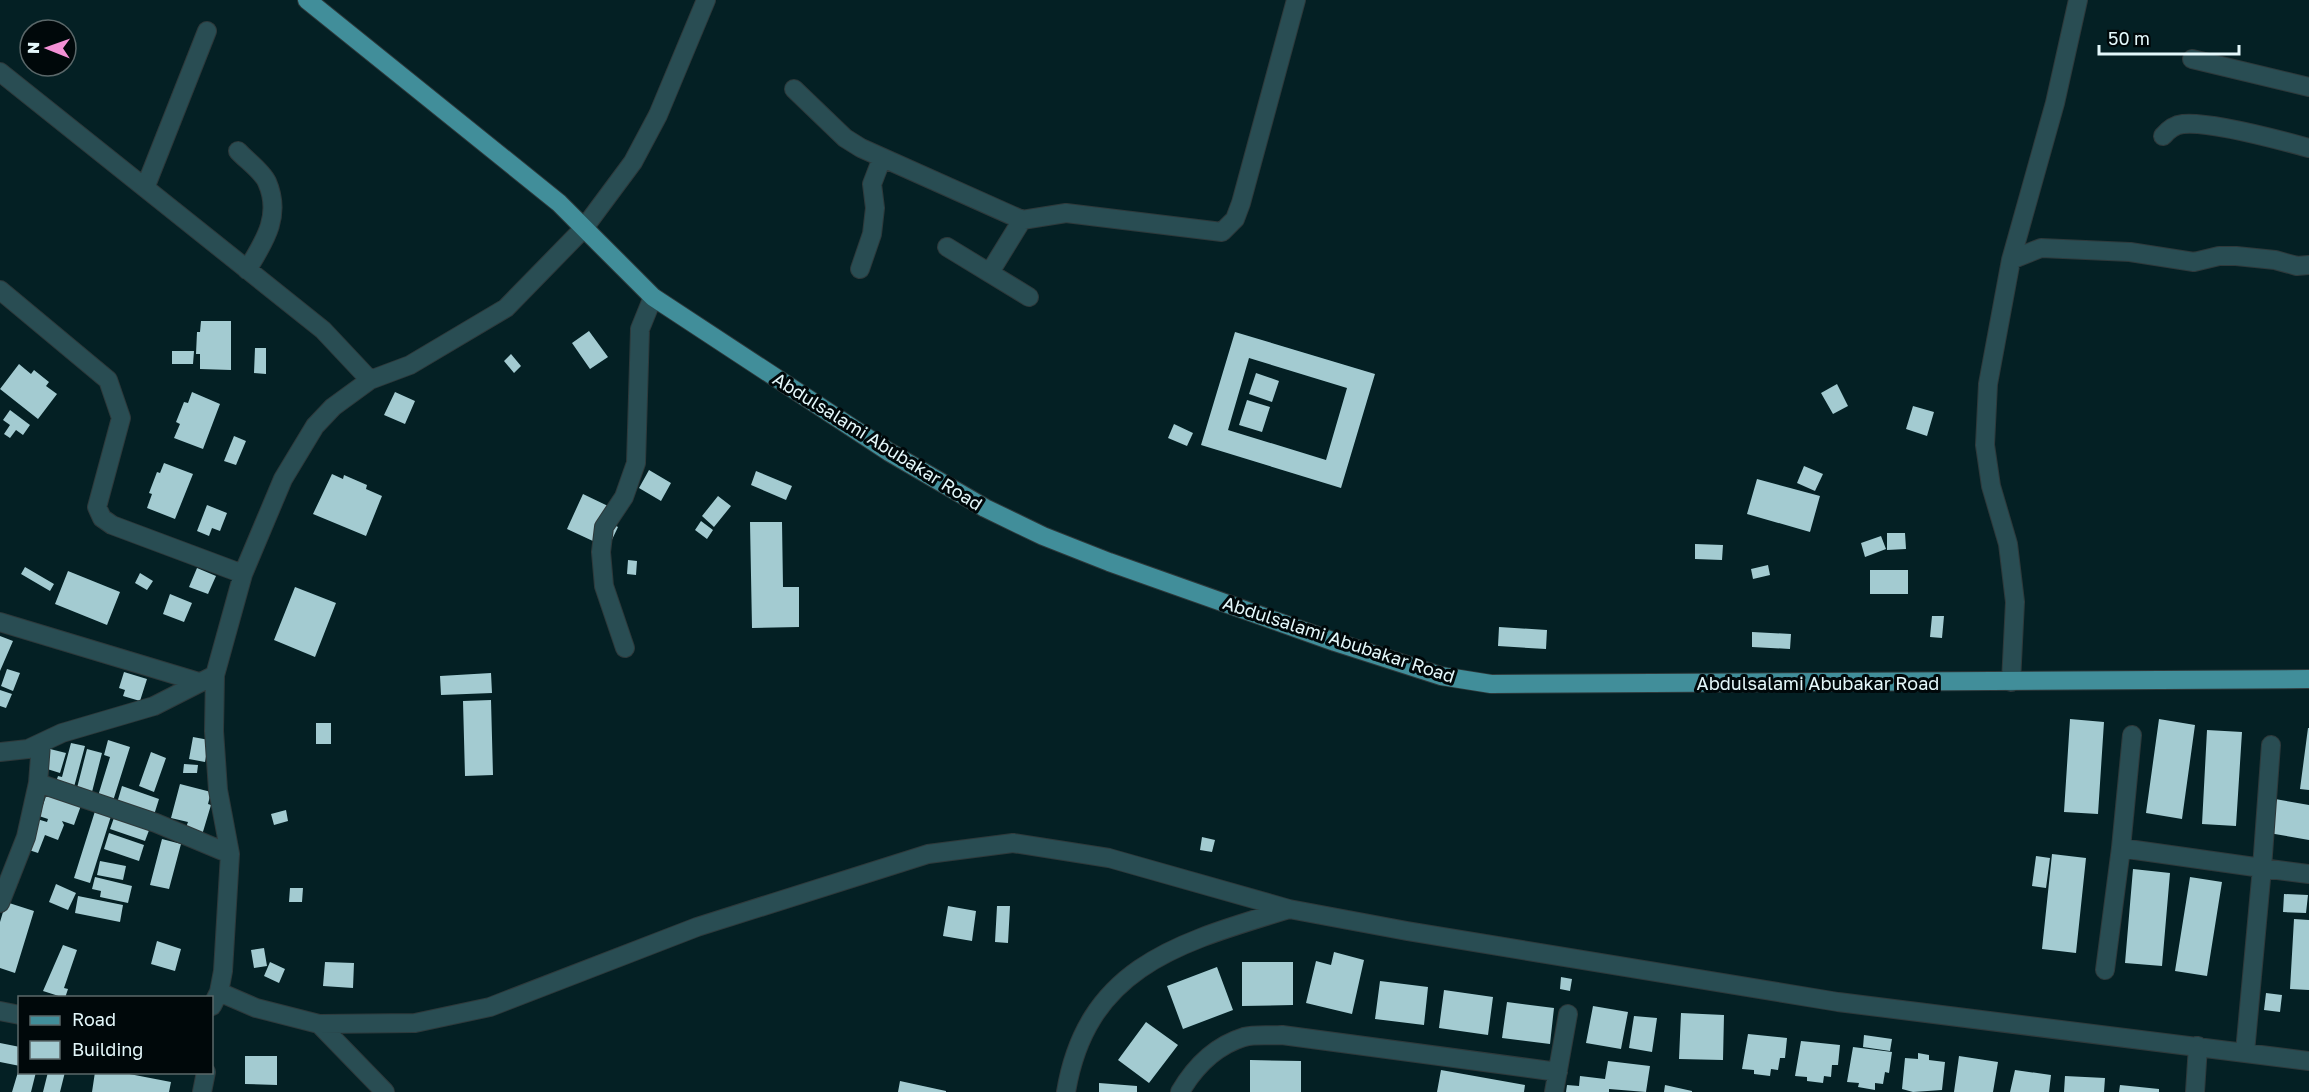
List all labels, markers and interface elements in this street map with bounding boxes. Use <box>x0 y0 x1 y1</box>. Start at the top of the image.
north arrow <box>18 18 78 78</box>
scale bar <box>2099 18 2238 56</box>
text: 50 m <box>2108 27 2150 49</box>
text: N <box>23 41 43 54</box>
street label: Abdulsalami Abubakar Road <box>769 367 987 515</box>
street label: Abdulsalami Abubakar Road <box>1220 591 1458 687</box>
street label: Abdulsalami Abubakar Road <box>1697 672 1939 694</box>
legend <box>18 996 213 1074</box>
text: Road <box>72 1008 116 1030</box>
text: Building <box>72 1038 143 1060</box>

